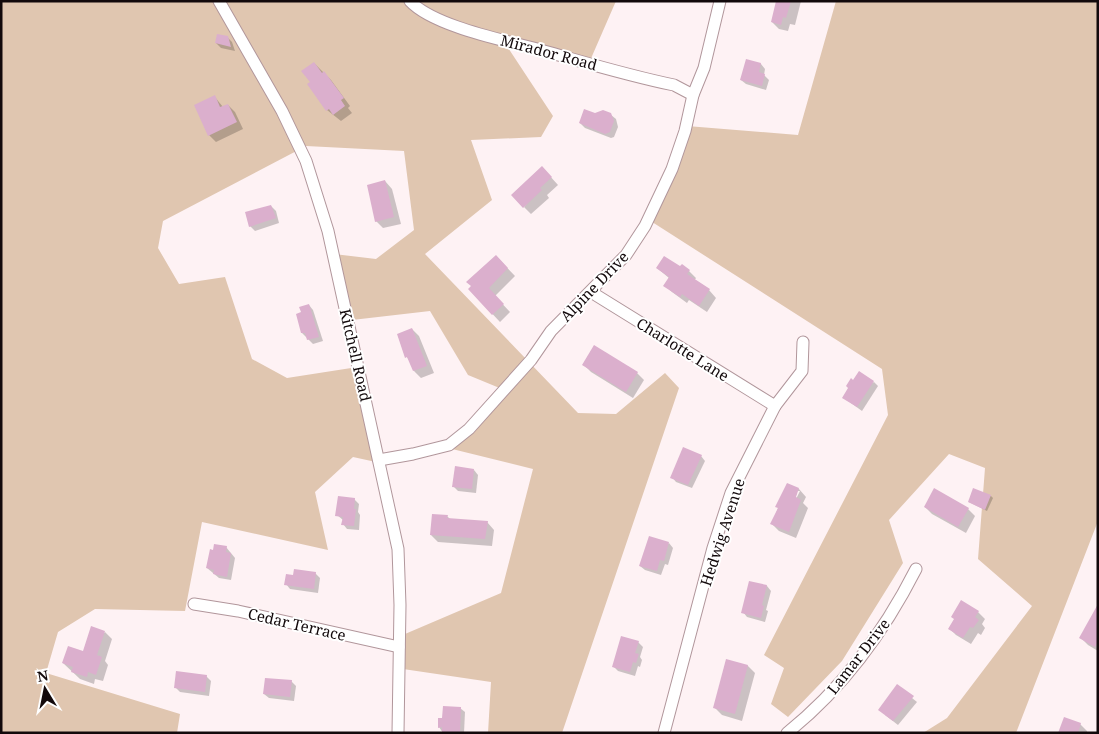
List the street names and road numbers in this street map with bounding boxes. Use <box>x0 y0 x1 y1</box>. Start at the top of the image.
street label: Mirador Road <box>499 30 599 74</box>
street label: Alpine Drive <box>555 247 633 325</box>
street label: Kitchell Road <box>336 307 376 403</box>
street label: Charlotte Lane <box>633 313 733 385</box>
street label: Hedwig Avenue <box>695 475 749 589</box>
street label: Cedar Terrace <box>246 603 348 645</box>
street label: Lamar Drive <box>822 614 894 698</box>

